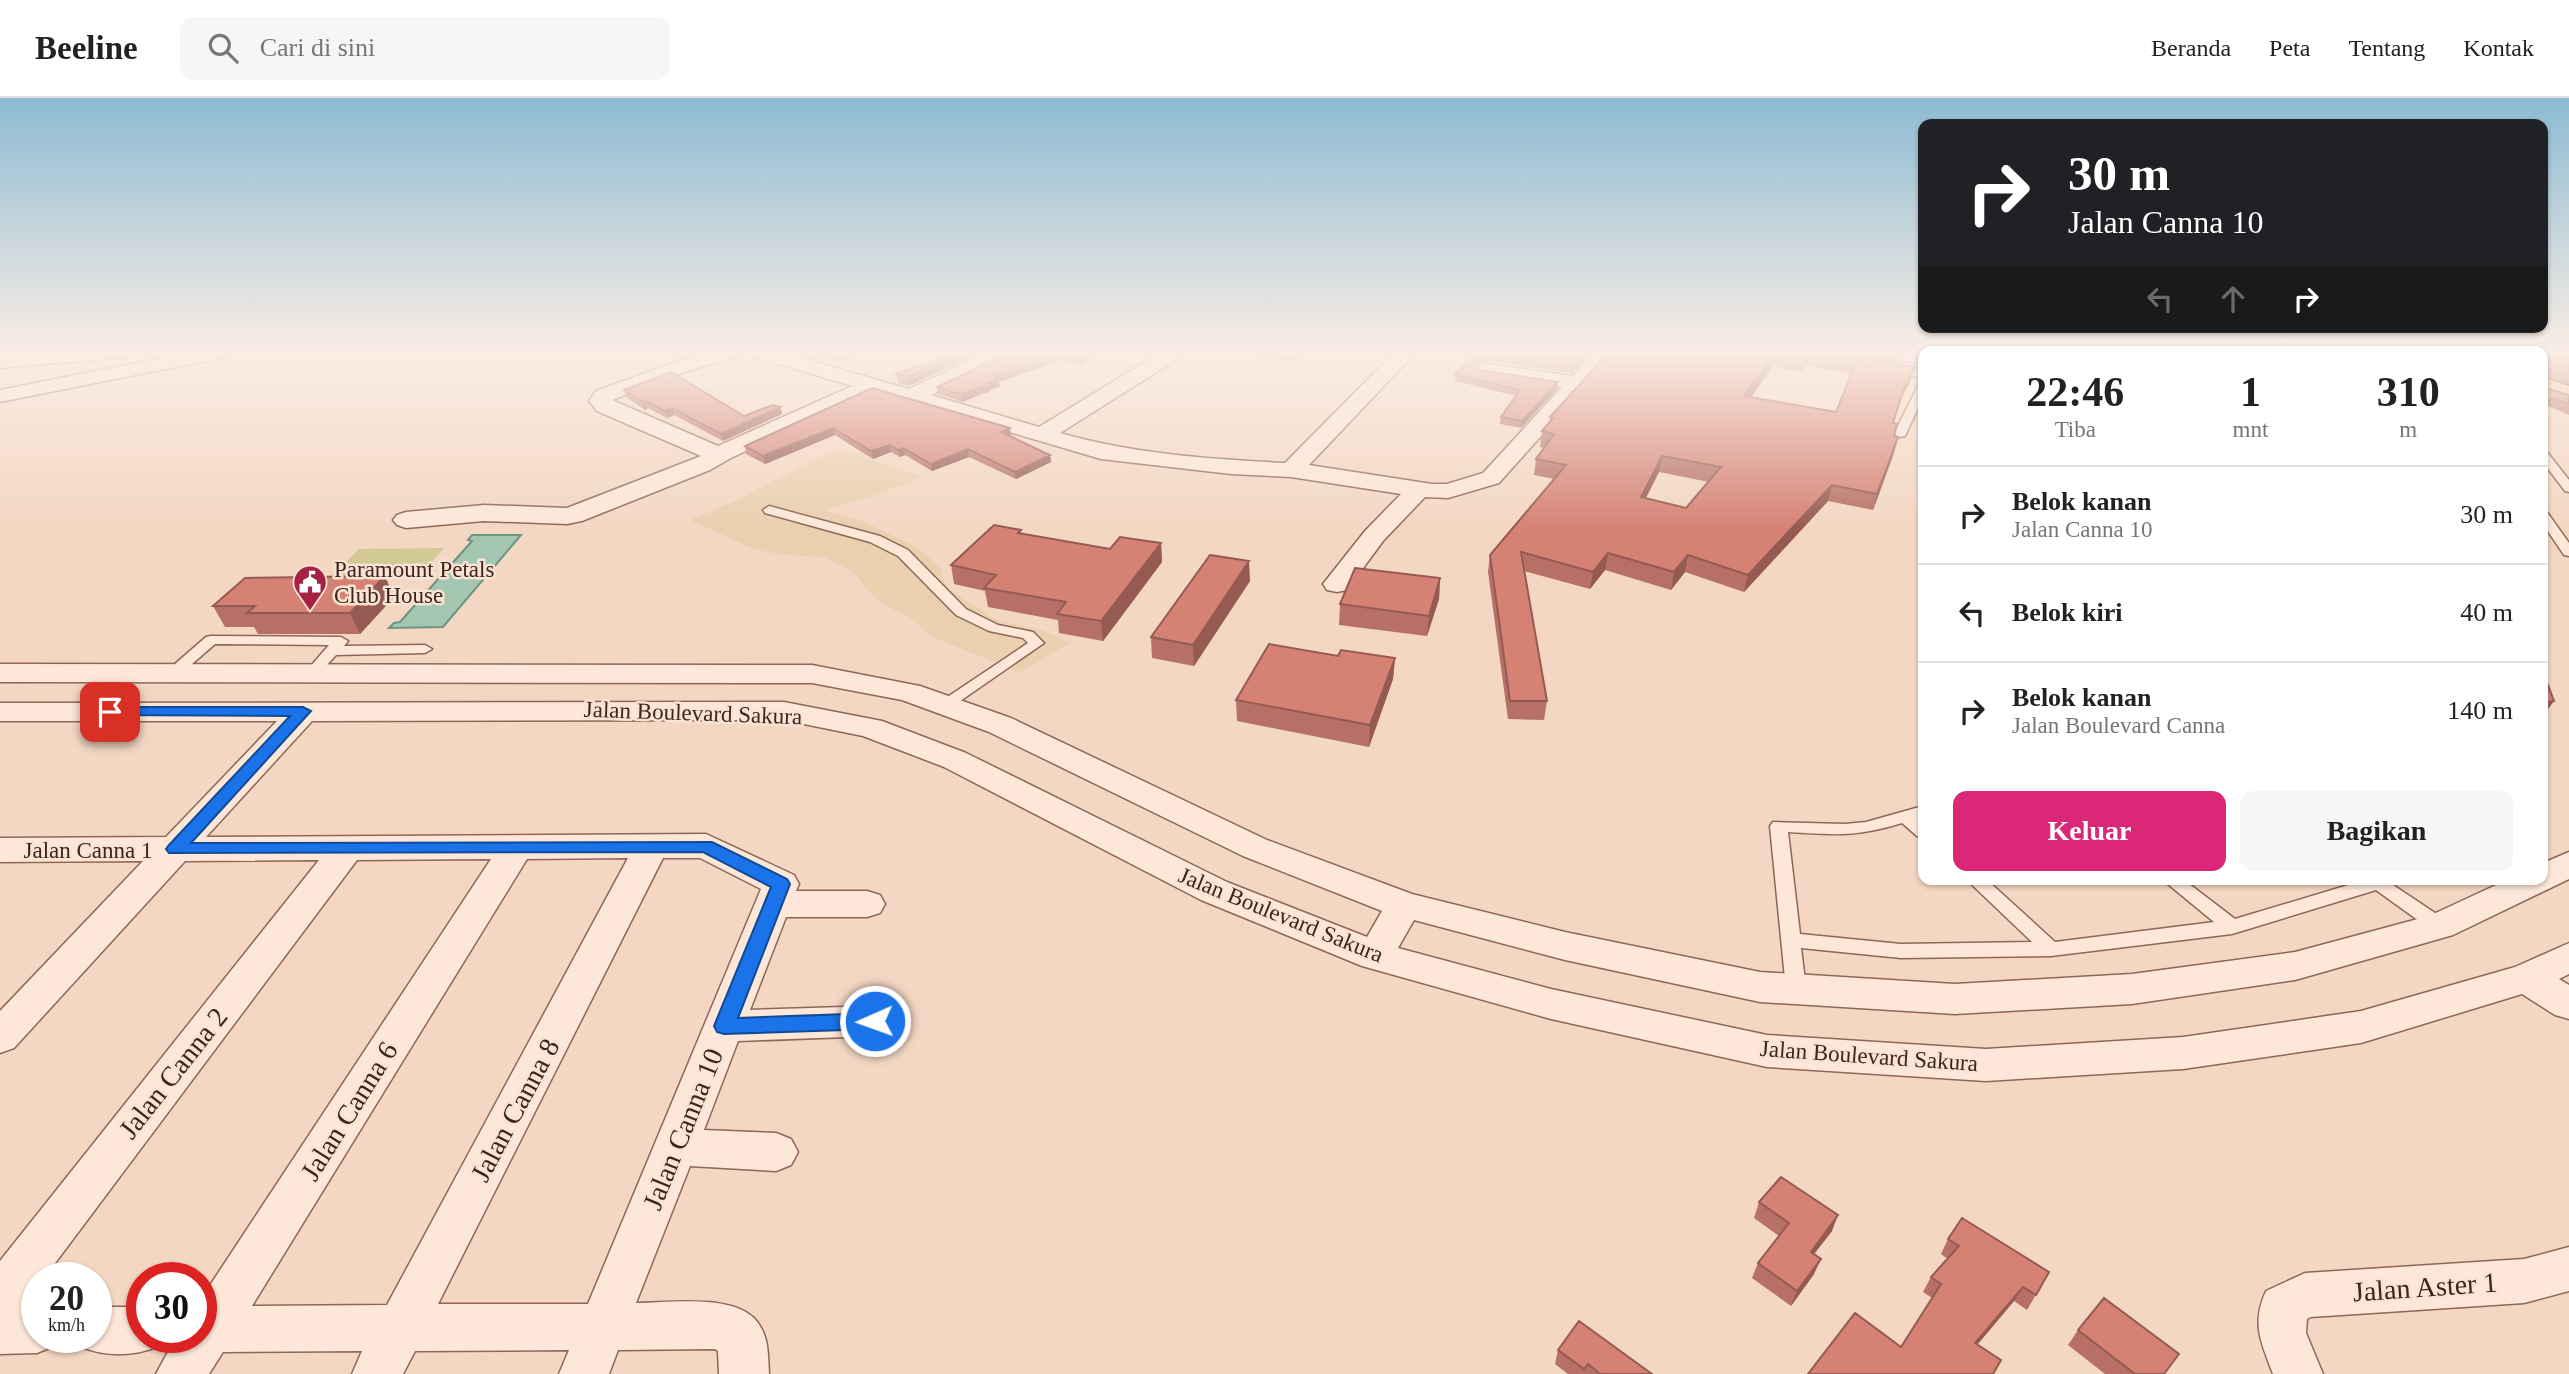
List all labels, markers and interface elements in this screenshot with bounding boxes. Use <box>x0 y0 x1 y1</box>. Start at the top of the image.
search box <box>180 17 670 80</box>
icon: search <box>204 29 242 67</box>
text: Beeline <box>35 30 138 66</box>
text: Cari di sini <box>260 33 375 62</box>
text: Beranda <box>2151 35 2231 61</box>
text: Peta <box>2269 35 2310 61</box>
text: Tentang <box>2348 35 2425 61</box>
text: Kontak <box>2463 35 2534 61</box>
text: 30 m <box>2068 146 2170 201</box>
icon: right <box>1953 147 2044 238</box>
text: Jalan Canna 10 <box>2068 204 2264 240</box>
icon: left <box>2141 280 2179 318</box>
icon: ahead <box>2214 280 2252 318</box>
icon: right <box>2287 280 2325 318</box>
text: 22:46 <box>2026 369 2124 415</box>
text: 1 <box>2240 369 2261 415</box>
text: 310 <box>2377 369 2440 415</box>
text: Tiba <box>2055 417 2096 442</box>
text: mnt <box>2233 417 2268 442</box>
text: m <box>2399 417 2417 442</box>
text: Belok kanan <box>2012 487 2151 516</box>
icon: right <box>1953 496 1991 534</box>
text: 30 m <box>2460 500 2513 529</box>
text: Jalan Canna 10 <box>2012 517 2153 542</box>
place label: Paramount Petals Club House <box>334 557 494 608</box>
public building icon: Paramount Petals Club House <box>291 563 329 612</box>
icon: left <box>1953 594 1991 632</box>
text: Belok kiri <box>2012 598 2123 627</box>
text: 40 m <box>2460 598 2513 627</box>
pin <box>80 682 140 742</box>
text: Belok kanan <box>2012 683 2151 712</box>
icon: right <box>1953 692 1991 730</box>
icon: arrive <box>91 693 129 731</box>
text: 140 m <box>2447 696 2513 725</box>
street label: Jalan Boulevard Sakura <box>583 697 803 729</box>
text: Jalan Boulevard Canna <box>2012 713 2225 738</box>
button: Keluar <box>1953 791 2226 871</box>
button: Bagikan <box>2240 791 2513 871</box>
street label: Jalan Canna 1 <box>23 838 153 863</box>
street label: Jalan Boulevard Sakura <box>1175 862 1387 968</box>
position arrow <box>838 984 912 1058</box>
street label: Jalan Canna 2 <box>112 1002 234 1144</box>
street label: Jalan Canna 8 <box>464 1033 566 1187</box>
street label: Jalan Canna 6 <box>294 1036 404 1186</box>
street label: Jalan Boulevard Sakura <box>1759 1036 1979 1076</box>
street label: Jalan Canna 10 <box>637 1044 729 1214</box>
speed limit sign: 30 <box>126 1262 217 1353</box>
street label: Jalan Aster 1 <box>2352 1266 2498 1308</box>
text: 20 <box>49 1279 84 1318</box>
text: km/h <box>48 1315 85 1335</box>

